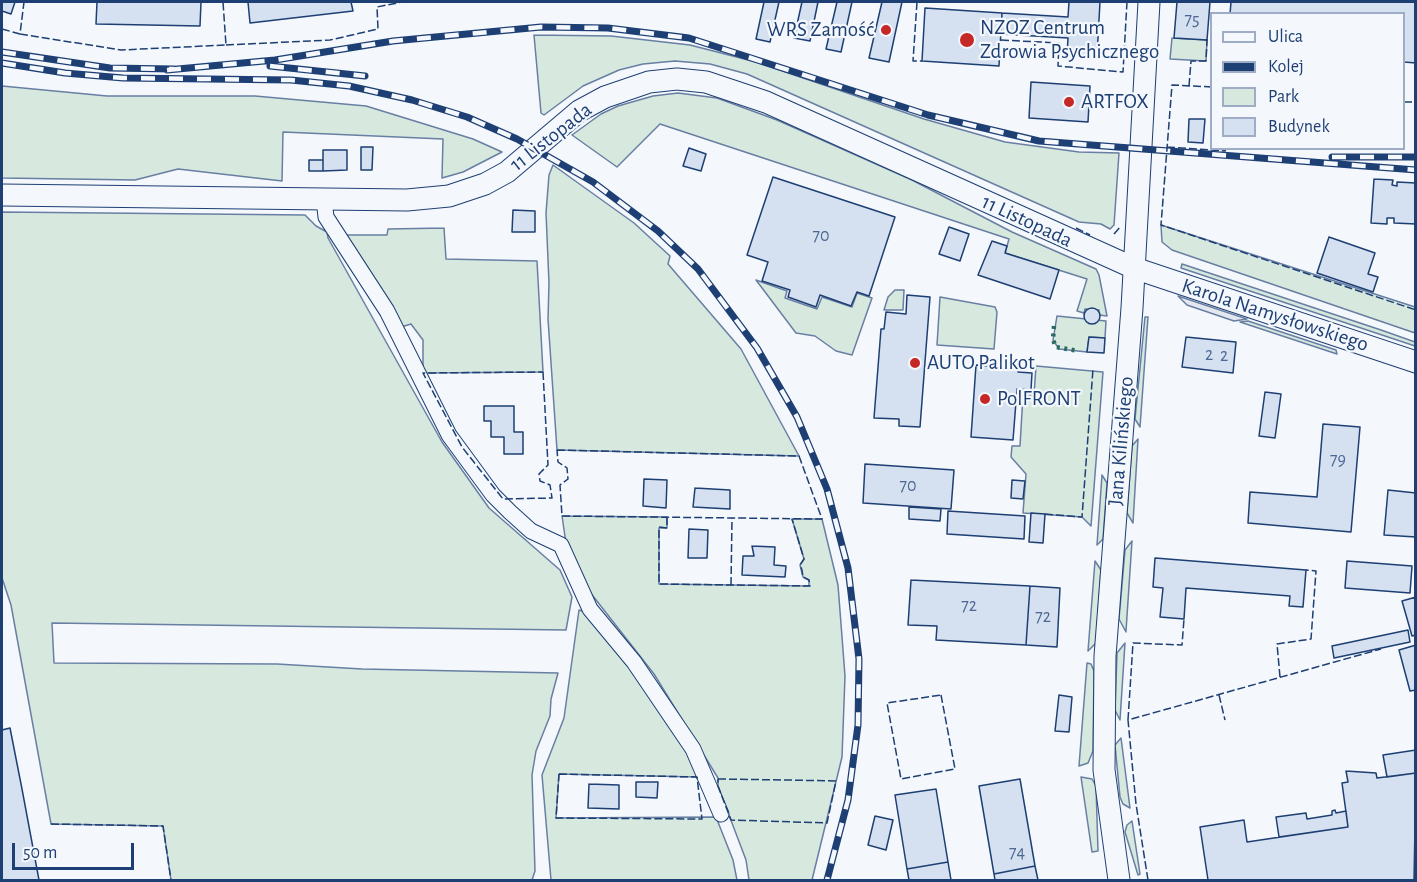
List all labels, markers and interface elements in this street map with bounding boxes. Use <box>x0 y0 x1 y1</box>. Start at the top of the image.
house number: 75 <box>1184 9 1200 31</box>
legend <box>1210 12 1405 150</box>
place label: NZOZ Centrum Zdrowia Psychicznego <box>980 15 1159 65</box>
place label: WRS Zamość <box>767 17 874 43</box>
marker: WRS Zamość <box>879 23 893 37</box>
text: Ulica <box>1268 28 1303 46</box>
marker: NZOZ Centrum Zdrowia Psychicznego <box>958 31 976 49</box>
text: Kolej <box>1268 58 1304 76</box>
text: Park <box>1268 88 1299 106</box>
place label: ARTFOX <box>1081 89 1149 115</box>
marker: ARTFOX <box>1062 95 1076 109</box>
street label: 11 Listopada <box>505 97 597 177</box>
text: Budynek <box>1268 118 1330 136</box>
street label: 11 Listopada <box>978 189 1076 253</box>
house number: 70 <box>812 225 830 247</box>
street label: Karola Namysłowskiego <box>1178 273 1372 357</box>
house number: 2 <box>1205 344 1213 366</box>
house number: 2 <box>1220 345 1228 367</box>
place label: AUTO Palikot <box>927 350 1035 376</box>
marker: AUTO Palikot <box>908 356 922 370</box>
street label: Jana Kilińskiego <box>1103 375 1139 507</box>
place label: PolFRONT <box>997 386 1081 412</box>
marker: PolFRONT <box>978 392 992 406</box>
house number: 79 <box>1330 449 1346 471</box>
house number: 70 <box>899 475 917 497</box>
house number: 72 <box>961 595 977 617</box>
house number: 72 <box>1035 606 1051 628</box>
scale bar <box>15 831 136 869</box>
house number: 74 <box>1009 842 1025 864</box>
text: 50 m <box>23 844 57 862</box>

